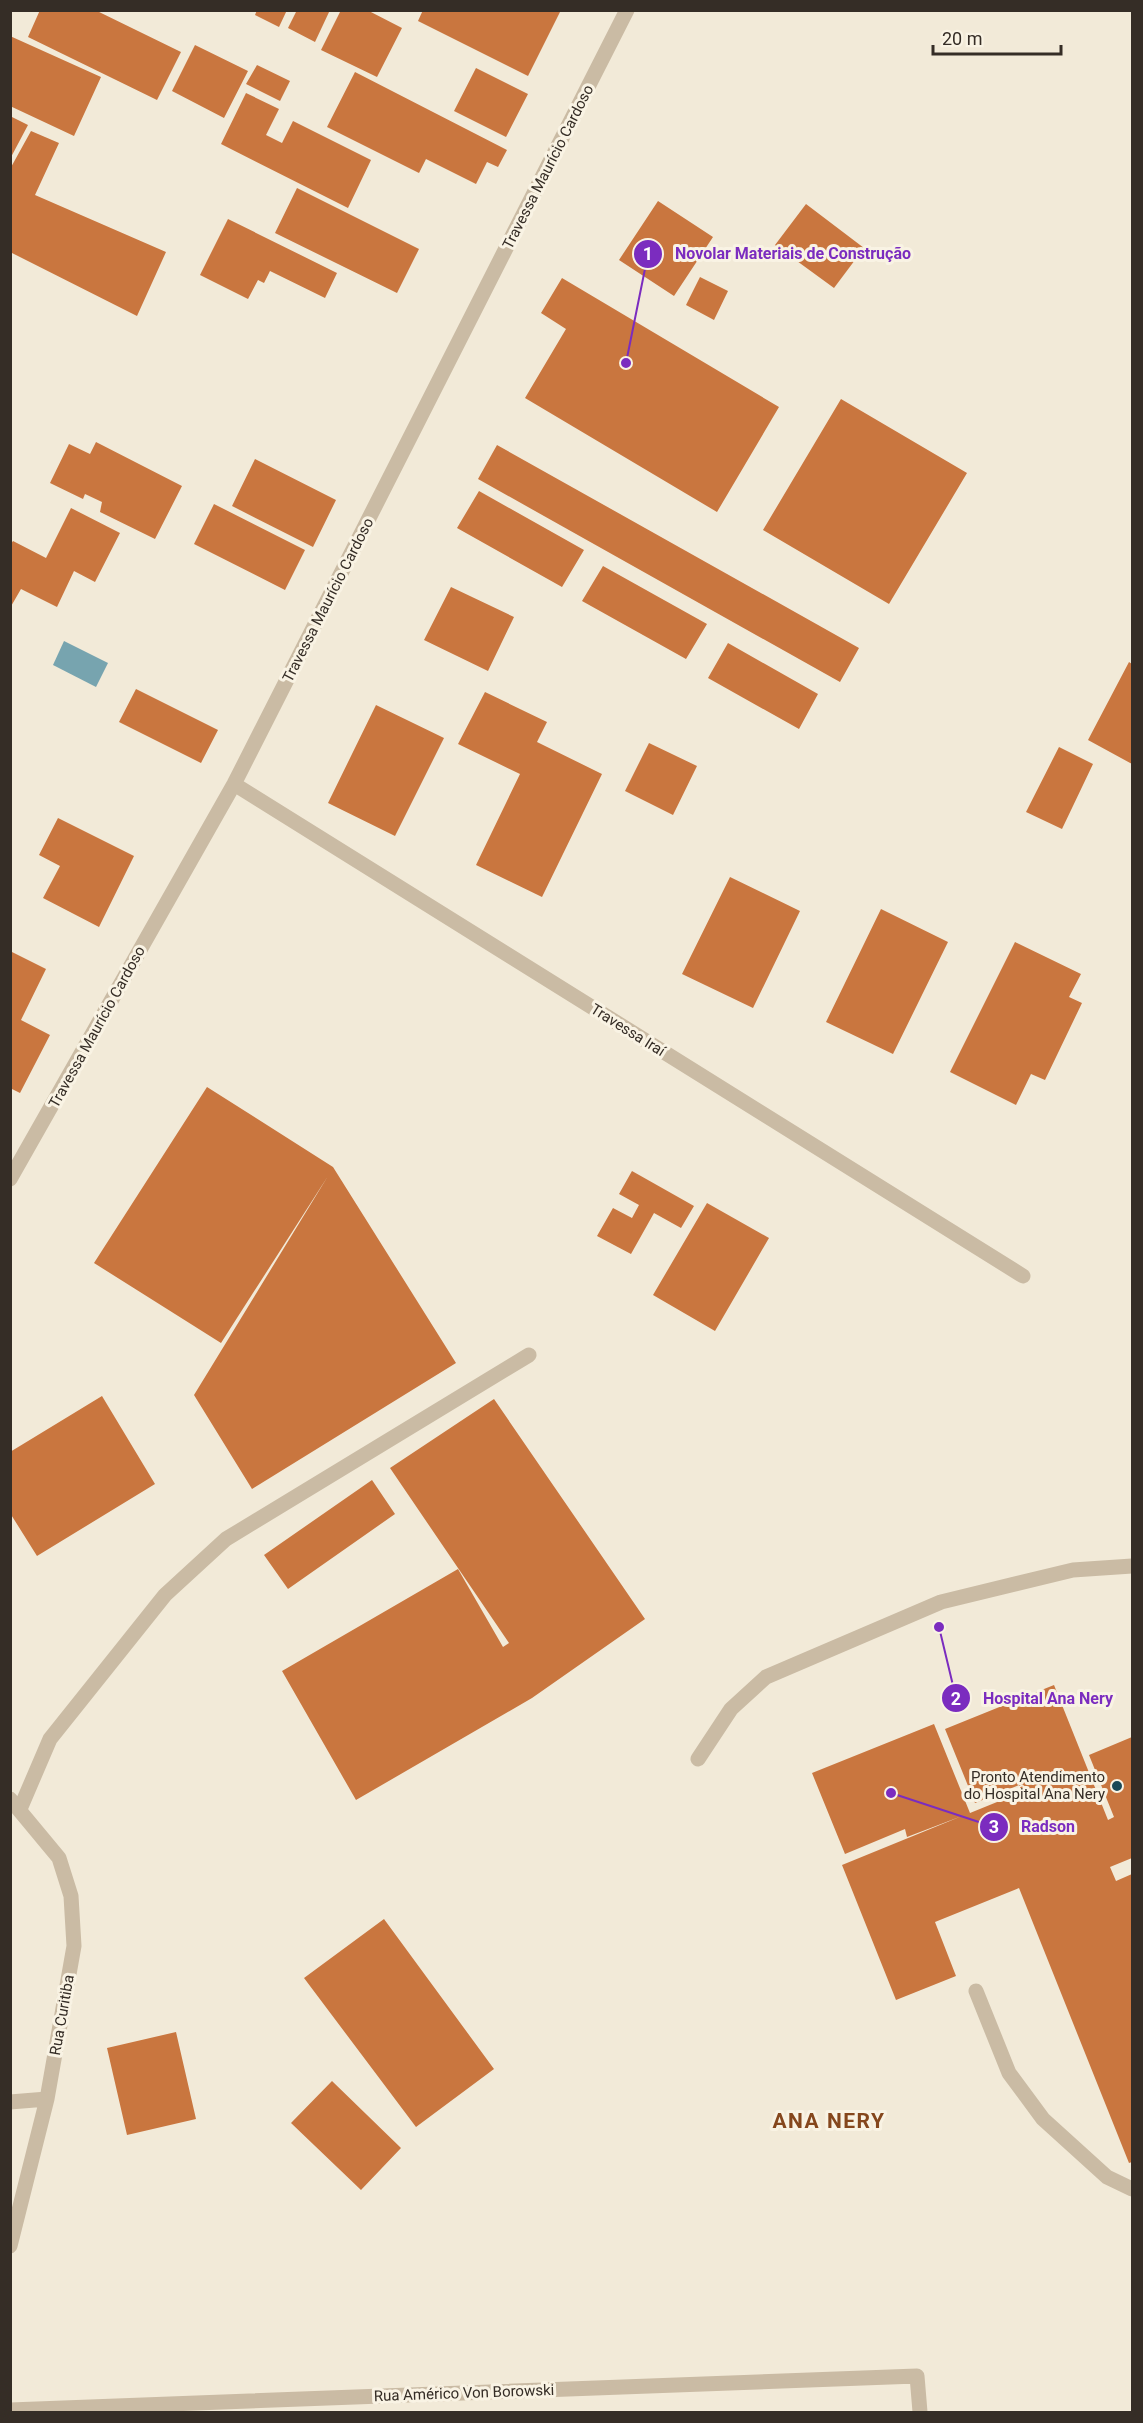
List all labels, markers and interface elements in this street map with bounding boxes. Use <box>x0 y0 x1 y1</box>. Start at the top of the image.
scale bar <box>933 18 1060 56</box>
text: 20 m <box>942 28 982 49</box>
street label: Travessa Maurício Cardoso <box>499 82 597 252</box>
callout: Novolar Materiais de Construção <box>633 237 923 271</box>
text: 1 <box>643 243 653 264</box>
text: Novolar Materiais de Construção <box>675 244 911 263</box>
street label: Travessa Maurício Cardoso <box>279 515 377 685</box>
street label: Travessa Maurício Cardoso <box>45 943 149 1111</box>
street label: Travessa Iraí <box>587 1000 670 1061</box>
callout: Hospital Ana Nery <box>941 1681 1125 1715</box>
text: 2 <box>951 1688 961 1709</box>
text: Hospital Ana Nery <box>983 1689 1114 1708</box>
place label: Pronto Atendimento do Hospital Ana Nery <box>964 1768 1105 1803</box>
marker: Pronto Atendimento do Hospital Ana Nery <box>1110 1779 1124 1793</box>
callout: Radson <box>979 1810 1087 1844</box>
text: 3 <box>989 1816 999 1837</box>
text: Radson <box>1021 1817 1075 1836</box>
street label: Rua Curitiba <box>46 1973 78 2057</box>
district label: ANA NERY <box>772 2109 886 2133</box>
street label: Rua Américo Von Borowski <box>373 2381 555 2405</box>

